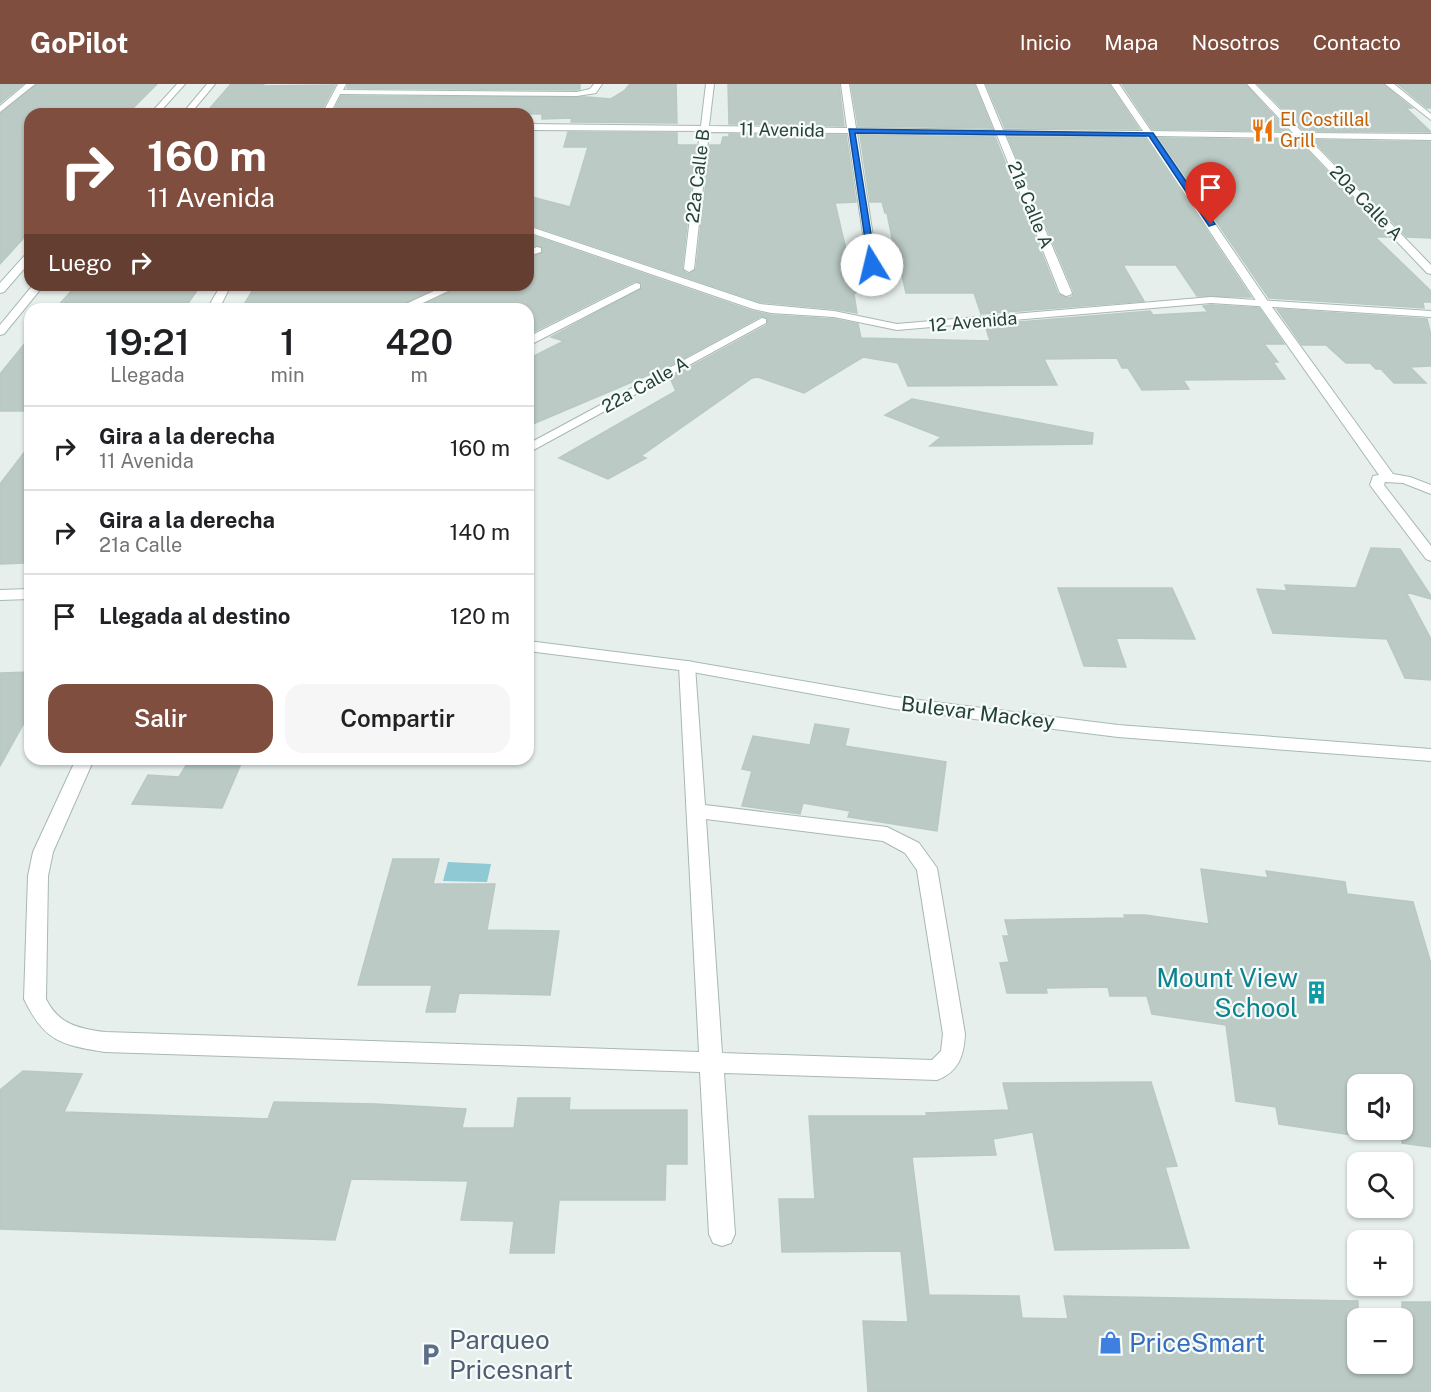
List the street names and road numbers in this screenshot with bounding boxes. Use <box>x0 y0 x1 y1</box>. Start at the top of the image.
street label: 11 Avenida <box>739 118 825 141</box>
street label: 22a Calle B <box>681 128 714 224</box>
street label: 21a Calle A <box>1003 158 1058 252</box>
street label: 20a Calle A <box>1326 161 1407 245</box>
street label: 12 Avenida <box>928 307 1018 336</box>
street label: 22a Calle A <box>598 352 692 417</box>
street label: Bulevar Mackey <box>900 691 1056 734</box>

